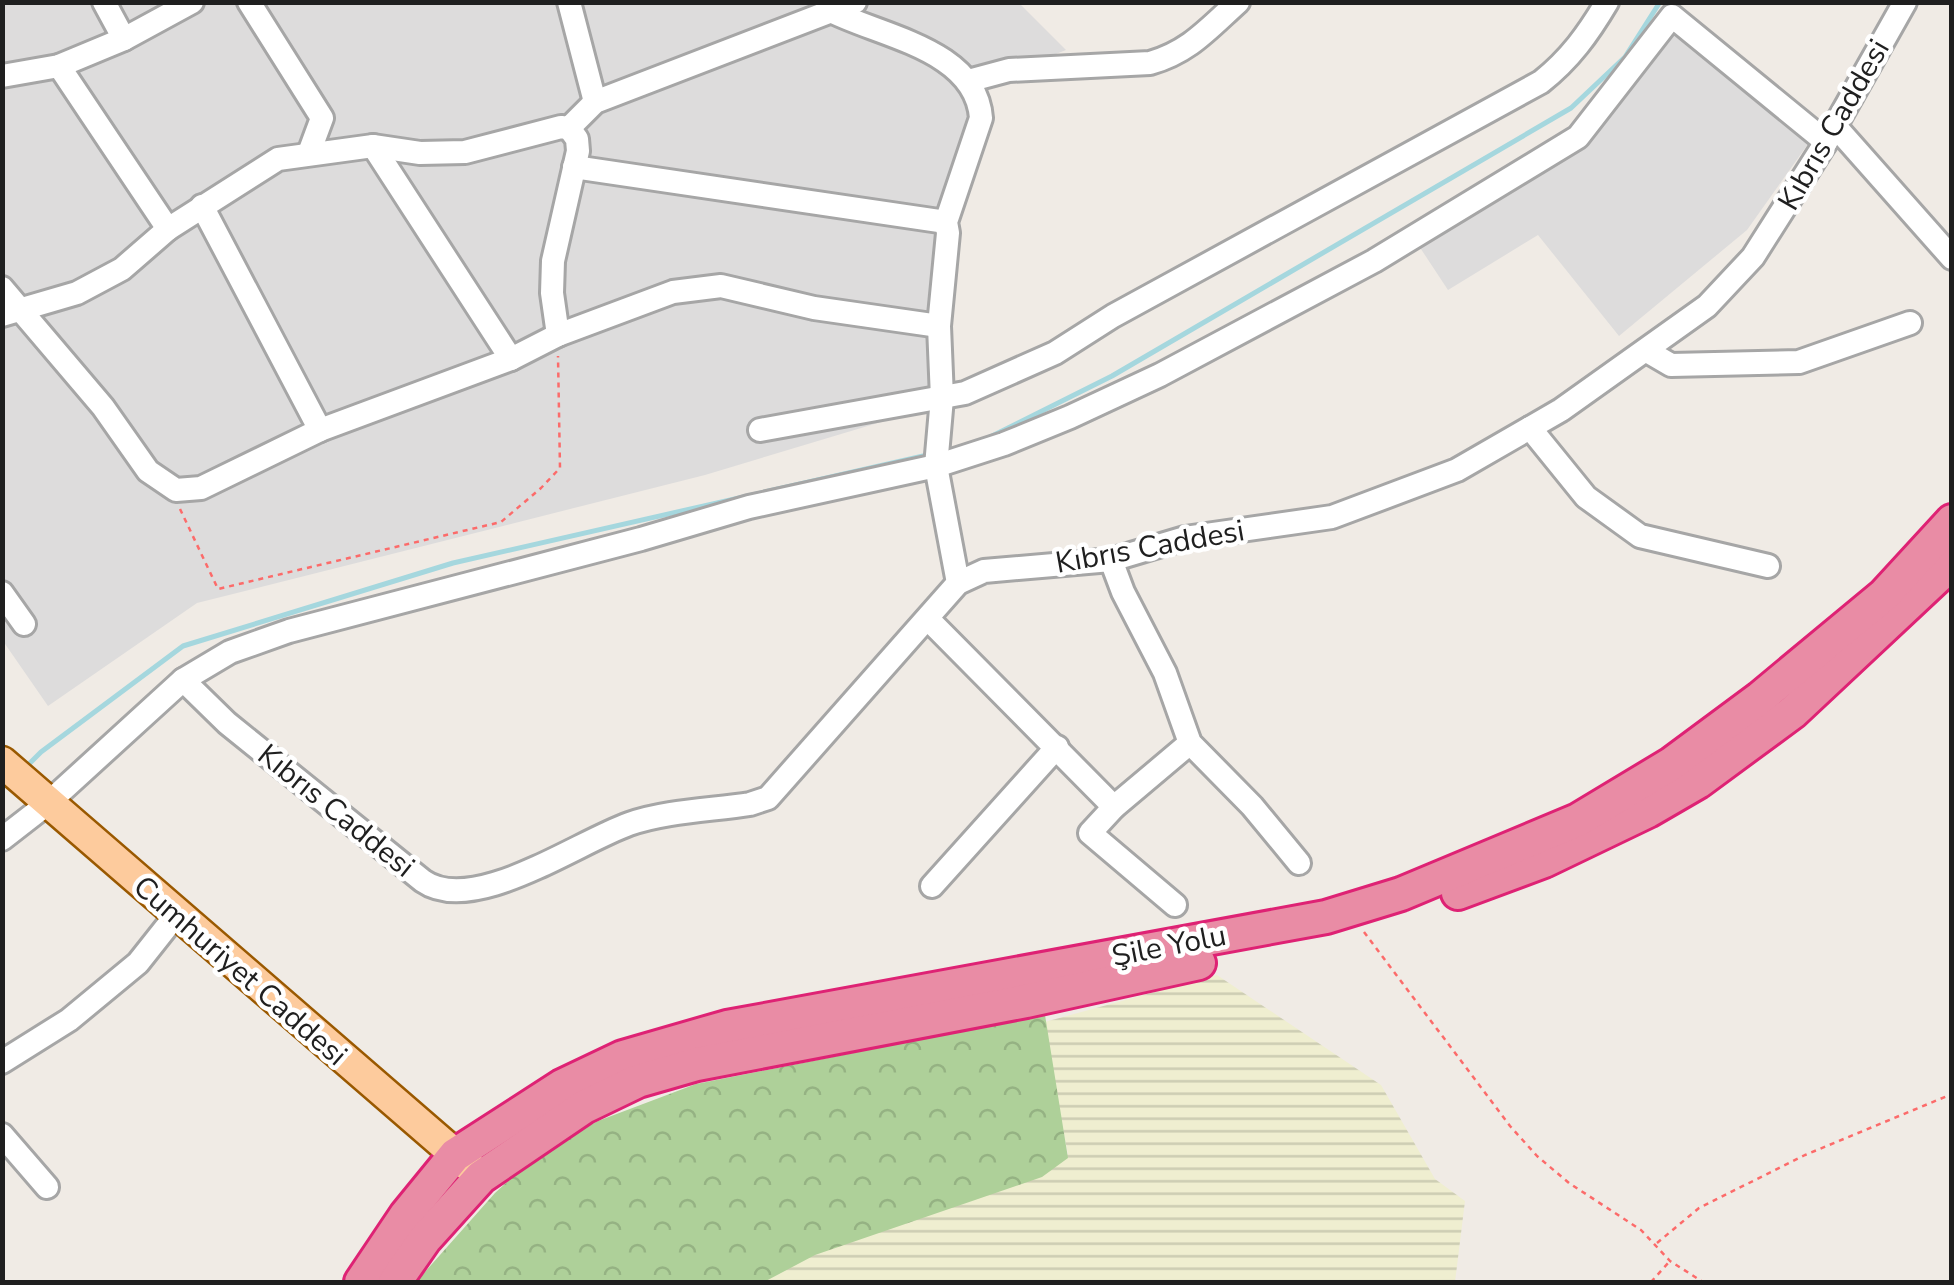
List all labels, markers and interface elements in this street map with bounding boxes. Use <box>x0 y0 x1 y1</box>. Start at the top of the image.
street label: Kıbrıs Caddesi <box>1769 32 1899 218</box>
street label: Kıbrıs Caddesi <box>1052 510 1248 584</box>
street label: Kıbrıs Caddesi <box>249 735 423 887</box>
street label: Cumhuriyet Caddesi <box>124 867 356 1075</box>
street label: Şile Yolu <box>1108 915 1230 977</box>

